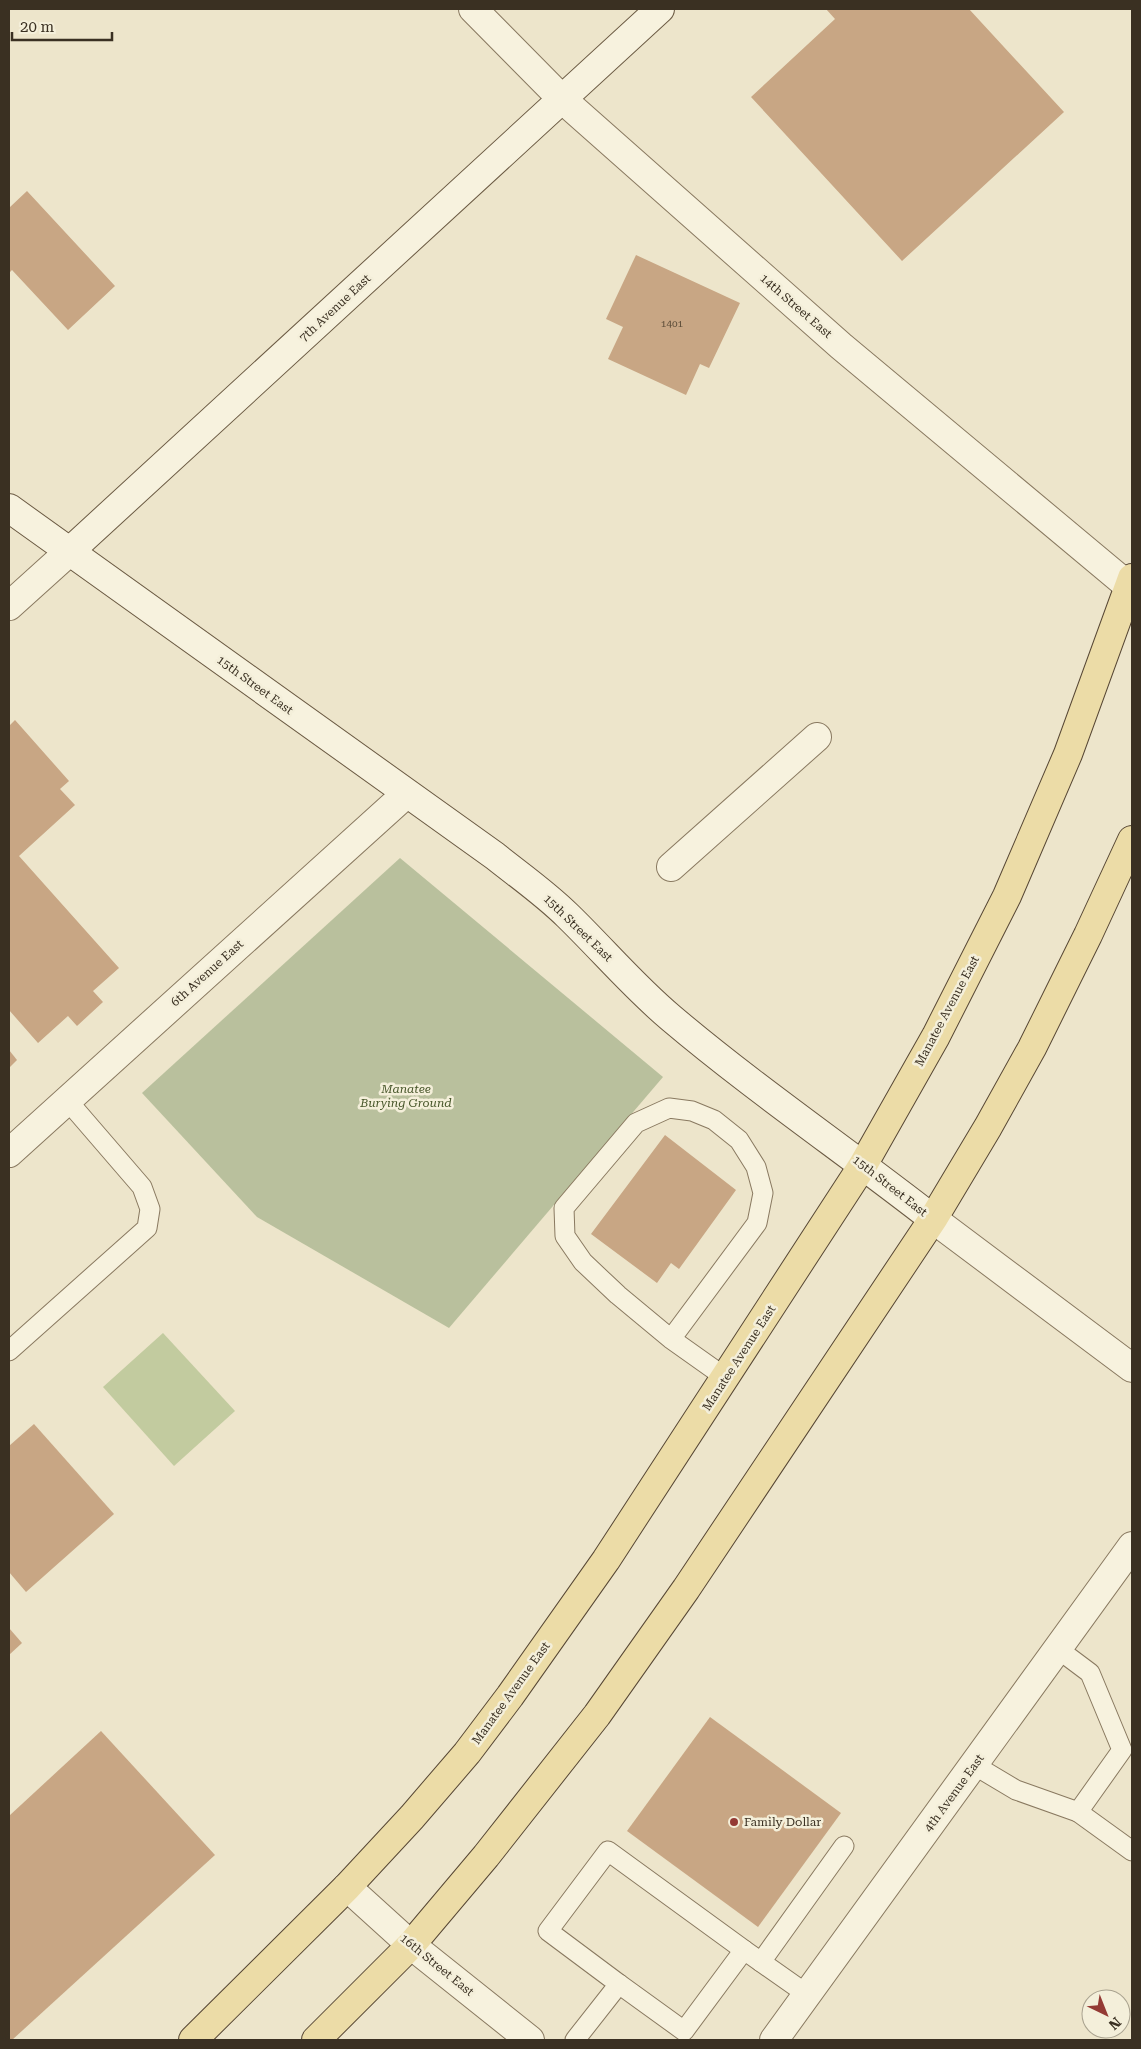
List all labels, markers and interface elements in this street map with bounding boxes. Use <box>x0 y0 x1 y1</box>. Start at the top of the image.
scale bar <box>12 10 112 42</box>
text: 20 m <box>20 18 55 36</box>
street label: 7th Avenue East <box>296 271 374 345</box>
street label: 14th Street East <box>757 271 835 341</box>
house number: 1401 <box>661 318 684 329</box>
street label: 15th Street East <box>214 653 296 718</box>
street label: 15th Street East <box>541 891 616 965</box>
street label: 6th Avenue East <box>168 937 246 1009</box>
street label: Manatee Avenue East <box>912 953 982 1069</box>
park label: Manatee Burying Ground <box>359 1082 452 1110</box>
street label: 15th Street East <box>850 1153 930 1220</box>
street label: Manatee Avenue East <box>700 1302 779 1413</box>
street label: Manatee Avenue East <box>469 1639 553 1747</box>
street label: 4th Avenue East <box>921 1751 987 1835</box>
place label: Family Dollar <box>744 1815 821 1829</box>
marker: Family Dollar <box>728 1816 740 1828</box>
street label: 16th Street East <box>397 1931 477 1999</box>
north arrow <box>1081 1989 1131 2039</box>
text: N <box>1105 2014 1124 2033</box>

